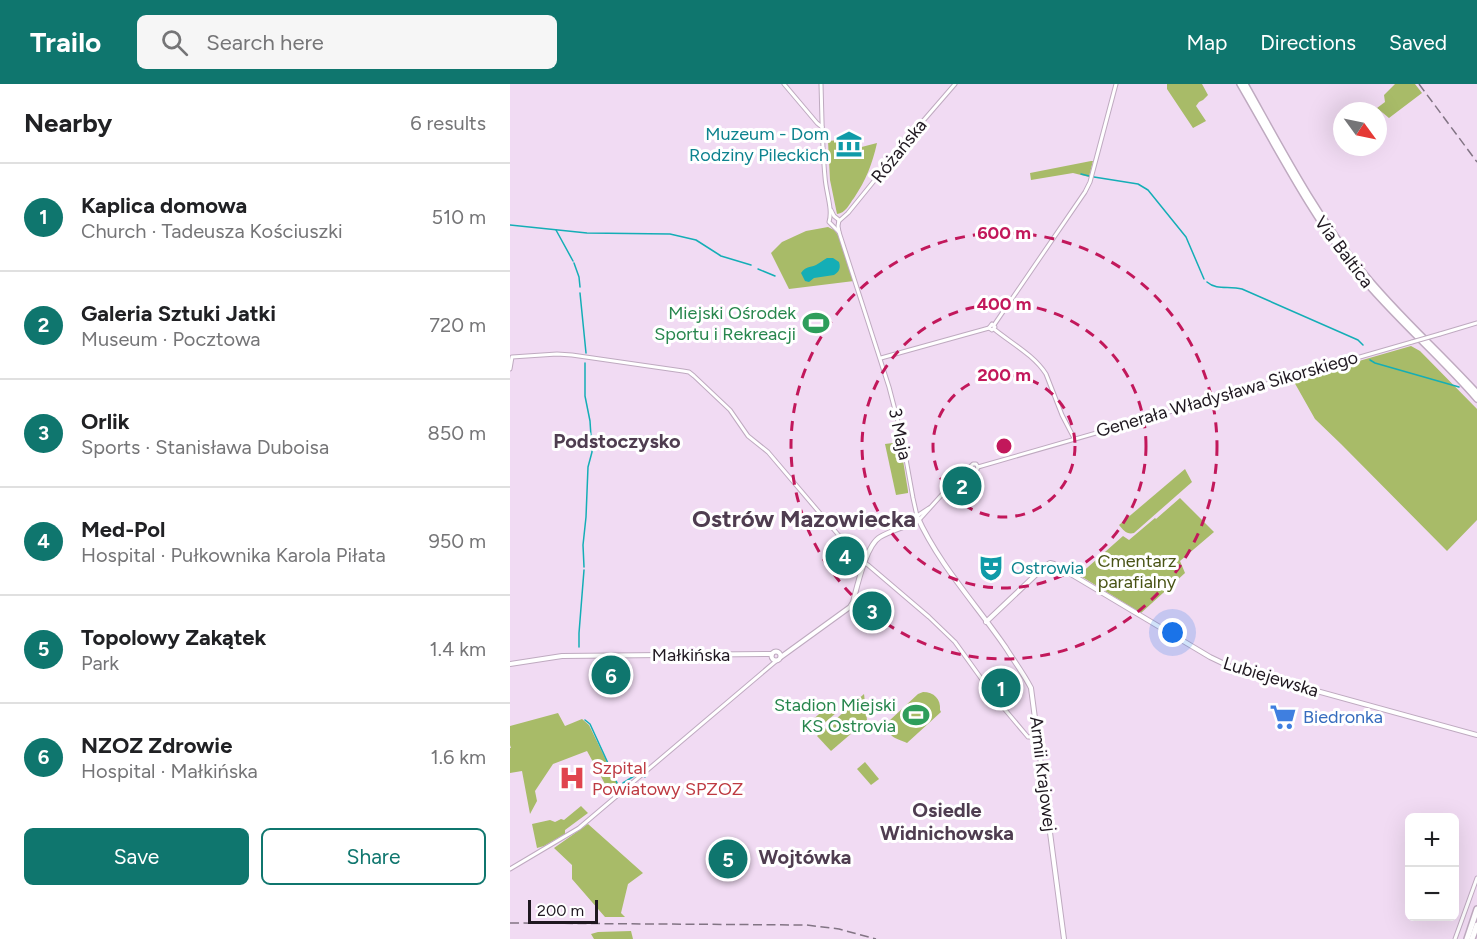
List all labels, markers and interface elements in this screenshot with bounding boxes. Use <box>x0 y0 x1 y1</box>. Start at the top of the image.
search box <box>137 15 557 69</box>
text: Trailo <box>30 25 101 59</box>
icon: search <box>158 26 191 59</box>
text: Search here <box>206 29 324 56</box>
text: Map <box>1186 30 1227 55</box>
text: Directions <box>1260 30 1356 55</box>
text: Saved <box>1389 30 1447 55</box>
north arrow <box>1333 102 1387 156</box>
text: Nearby <box>24 107 112 139</box>
text: 6 results <box>410 111 486 135</box>
street label: Różańska <box>867 115 931 187</box>
place label: Muzeum - Dom Rodziny Pileckich <box>689 123 829 166</box>
museum icon: Muzeum - Dom Rodziny Pileckich <box>834 129 864 159</box>
text: Kaplica domowa <box>81 192 247 219</box>
text: 1 <box>39 205 48 229</box>
text: 510 m <box>431 205 486 229</box>
street label: Via Baltica <box>1310 212 1378 292</box>
text: Church · Tadeusza Kościuszki <box>81 219 343 243</box>
text: 600 m <box>977 222 1031 244</box>
text: 400 m <box>977 293 1031 315</box>
text: Galeria Sztuki Jatki <box>81 300 276 327</box>
place label: Miejski Ośrodek Sportu i Rekreacji <box>654 302 796 345</box>
sports icon: Miejski Ośrodek Sportu i Rekreacji <box>801 308 831 338</box>
text: 2 <box>38 313 49 337</box>
text: 720 m <box>429 313 486 337</box>
text: Museum · Pocztowa <box>81 327 261 351</box>
street label: Generała Władysława Sikorskiego <box>1094 346 1360 442</box>
text: 200 m <box>977 364 1031 386</box>
street label: 3 Maja <box>884 406 916 462</box>
text: Orlik <box>81 408 130 435</box>
text: 3 <box>38 421 49 445</box>
text: 850 m <box>427 421 486 445</box>
district label: Podstoczysko <box>553 429 681 453</box>
text: Sports · Stanisława Duboisa <box>81 435 329 459</box>
centre of rings <box>994 436 1014 456</box>
pin: 2 <box>942 464 982 508</box>
district label: Ostrów Mazowiecka <box>692 504 916 533</box>
text: Med-Pol <box>81 516 165 543</box>
text: 4 <box>37 529 50 553</box>
text: 950 m <box>428 529 486 553</box>
pin: 4 <box>826 534 864 578</box>
text: Hospital · Pułkownika Karola Piłata <box>81 543 386 567</box>
park label: Cmentarz parafialny <box>1097 550 1177 593</box>
theatre icon: Ostrowia <box>976 553 1006 583</box>
place label: Ostrowia <box>1011 557 1084 579</box>
pin: 3 <box>852 588 892 634</box>
your location <box>1158 618 1187 647</box>
text: Topolowy Zakątek <box>81 624 266 651</box>
text: 5 <box>38 637 49 661</box>
text: 1.4 km <box>430 637 486 661</box>
street label: Małkińska <box>652 644 730 666</box>
text: Park <box>81 651 119 675</box>
pin: 6 <box>592 652 630 698</box>
street label: Lubiejewska <box>1221 652 1321 702</box>
pin: 1 <box>982 666 1020 710</box>
place label: Stadion Miejski KS Ostrovia <box>774 694 896 737</box>
sports icon: Stadion Miejski KS Ostrovia <box>901 700 931 730</box>
supermarket icon: Biedronka <box>1268 702 1298 732</box>
place label: Biedronka <box>1303 706 1383 728</box>
street label: Armii Krajowej <box>1025 715 1061 833</box>
text: NZOZ Zdrowie <box>81 732 232 759</box>
text: 6 <box>38 745 49 769</box>
text: 1.6 km <box>431 745 486 769</box>
place label: Szpital Powiatowy SPZOZ <box>592 757 743 800</box>
text: Hospital · Małkińska <box>81 759 258 783</box>
hospital icon: Szpital Powiatowy SPZOZ <box>557 763 587 793</box>
district label: Osiedle Widnichowska <box>880 798 1014 845</box>
map controls <box>1405 813 1459 921</box>
button: + <box>1405 813 1459 867</box>
button: Save <box>24 828 249 885</box>
button: Share <box>261 828 486 885</box>
pin: 5 <box>708 836 748 882</box>
district label: Wojtówka <box>759 845 851 869</box>
button: − <box>1405 867 1459 921</box>
scale bar <box>528 897 598 924</box>
text: 200 m <box>537 901 584 920</box>

